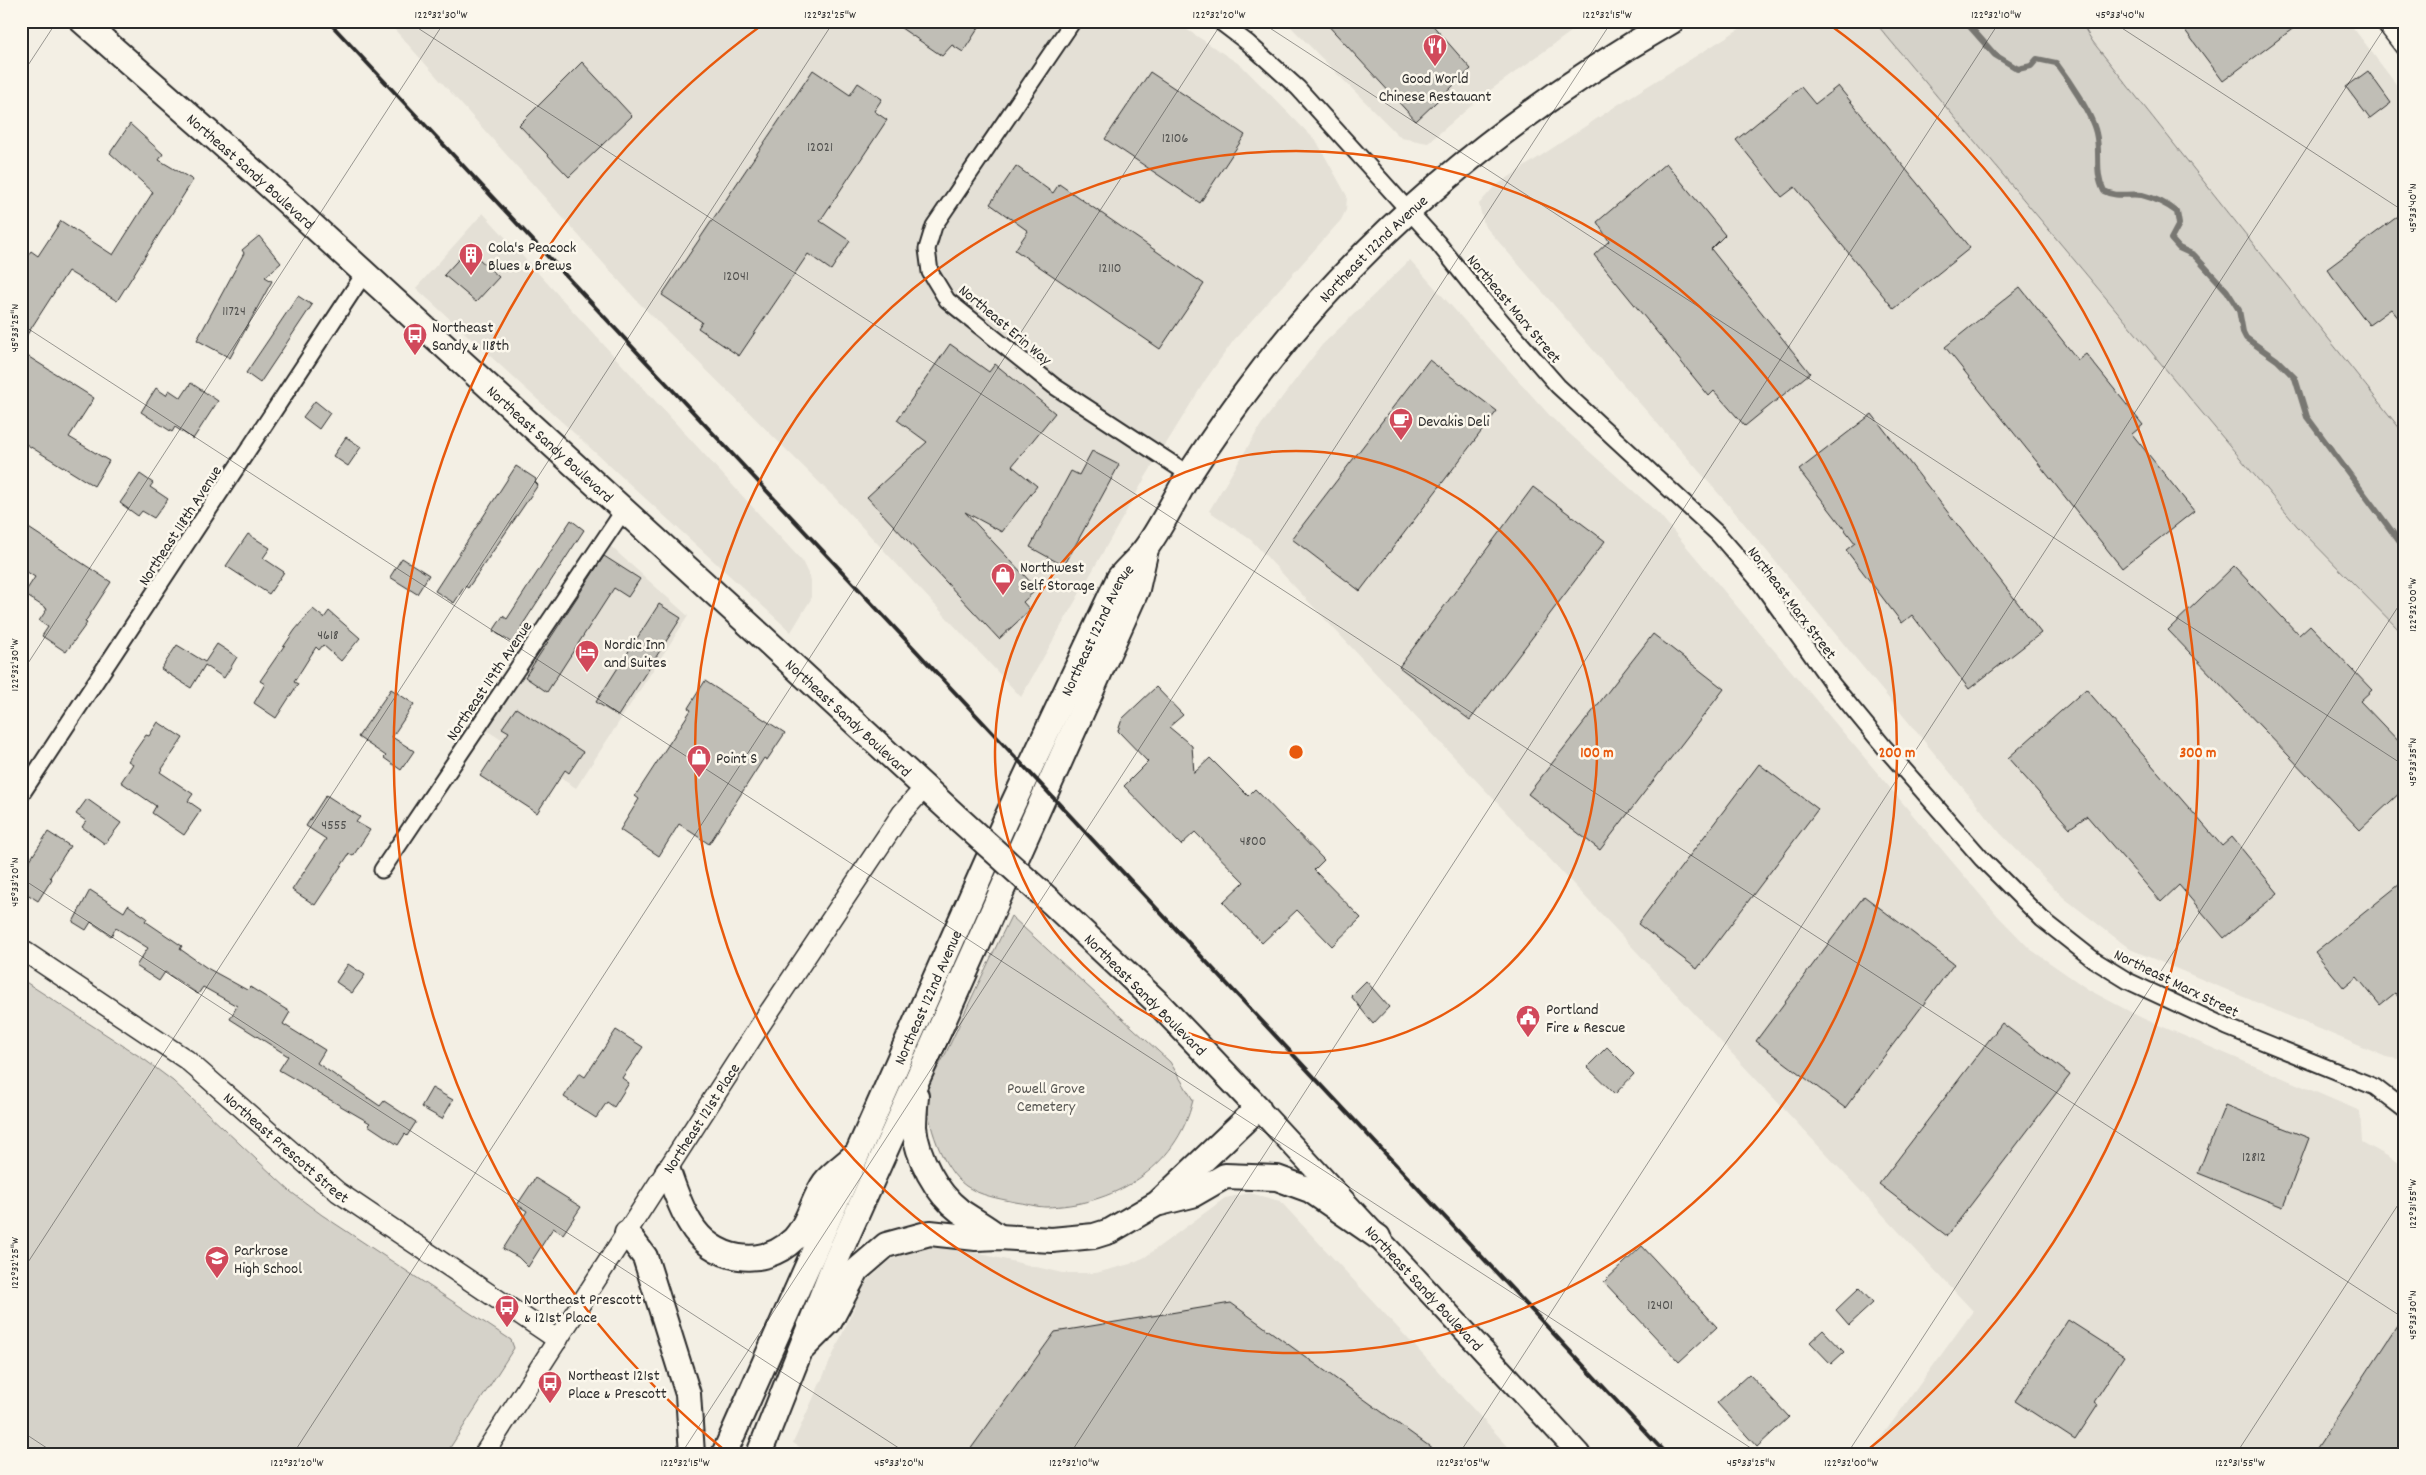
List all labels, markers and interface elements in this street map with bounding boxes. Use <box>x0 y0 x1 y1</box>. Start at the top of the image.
text: 122°32'30"W <box>415 7 468 24</box>
text: 122°32'25"W <box>804 7 856 24</box>
text: 122°32'20"W <box>1193 7 1246 24</box>
text: 122°32'15"W <box>1582 7 1632 24</box>
text: 122°32'10"W <box>1971 7 2021 24</box>
text: 45°33'40"N <box>2095 7 2145 24</box>
restaurant icon: Good World Chinese Restauant <box>1422 33 1448 67</box>
place label: Good World Chinese Restauant <box>1379 68 1491 109</box>
street label: Northeast Sandy Boulevard <box>181 109 319 236</box>
house number: 12106 <box>1162 129 1189 149</box>
house number: 12021 <box>807 138 833 158</box>
text: 45°33'40"N <box>2405 183 2422 233</box>
street label: Northeast 122nd Avenue <box>1315 190 1434 309</box>
place label: Cola's Peacock Blues & Brews <box>488 237 576 278</box>
building icon: Cola's Peacock Blues & Brews <box>458 242 484 276</box>
street label: Northeast Marx Street <box>1460 250 1566 369</box>
house number: 12110 <box>1099 259 1121 279</box>
house number: 12041 <box>723 267 749 287</box>
street label: Northeast Erin Way <box>953 280 1056 372</box>
house number: 11724 <box>222 302 246 322</box>
text: 45°33'25"N <box>7 304 24 352</box>
place label: Northeast Sandy & 118th <box>432 317 509 358</box>
bus stop icon: Northeast Sandy & 118th <box>402 322 428 356</box>
street label: Northeast Sandy Boulevard <box>481 381 618 509</box>
cafe icon: Devakis Deli <box>1388 407 1414 441</box>
place label: Devakis Deli <box>1418 411 1489 434</box>
street label: Northeast 118th Avenue <box>134 462 229 591</box>
street label: Northeast Marx Street <box>1741 542 1841 665</box>
place label: Northwest Self Storage <box>1020 557 1095 598</box>
street label: Northeast 122nd Avenue <box>1056 560 1140 700</box>
shop icon: Northwest Self Storage <box>990 562 1016 596</box>
text: 122°32'00"W <box>2405 578 2422 632</box>
street label: Northeast 119th Avenue <box>441 617 539 746</box>
house number: 4618 <box>317 626 339 646</box>
place label: Nordic Inn and Suites <box>604 634 667 675</box>
text: 122°32'30"W <box>7 638 24 691</box>
hotel icon: Nordic Inn and Suites <box>574 639 600 673</box>
street label: Northeast Sandy Boulevard <box>779 655 916 784</box>
text: 45°33'35"N <box>2405 738 2422 786</box>
centre of rings <box>1287 743 1305 761</box>
text: 100 m <box>1580 743 1614 765</box>
text: 200 m <box>1879 743 1915 765</box>
text: 300 m <box>2180 743 2216 765</box>
shop icon: Point S <box>686 744 712 778</box>
place label: Point S <box>716 748 757 771</box>
house number: 4555 <box>321 816 347 836</box>
house number: 4800 <box>1240 832 1266 852</box>
text: 45°33'20"N <box>7 857 24 907</box>
street label: Northeast 122nd Avenue <box>889 927 969 1069</box>
street label: Northeast Sandy Boulevard <box>1078 929 1211 1062</box>
street label: Northeast Marx Street <box>2110 944 2242 1025</box>
place label: Portland Fire & Rescue <box>1546 999 1625 1040</box>
public building icon: Portland Fire & Rescue <box>1515 1004 1541 1038</box>
street label: Northeast 121st Place <box>658 1059 747 1179</box>
park label: Powell Grove Cemetery <box>1007 1078 1085 1119</box>
street label: Northeast Prescott Street <box>217 1088 353 1210</box>
house number: 12812 <box>2242 1148 2266 1168</box>
text: 122°31'55"W <box>2405 1179 2422 1229</box>
street label: Northeast Sandy Boulevard <box>1358 1221 1487 1358</box>
text: 122°32'25"W <box>7 1237 24 1289</box>
place label: Parkrose High School <box>234 1240 302 1281</box>
school or university icon: Parkrose High School <box>204 1245 230 1279</box>
place label: Northeast Prescott & 121st Place <box>524 1289 641 1330</box>
text: 45°33'30"N <box>2405 1290 2422 1340</box>
bus stop icon: Northeast Prescott & 121st Place <box>494 1294 520 1328</box>
house number: 12401 <box>1647 1296 1673 1316</box>
place label: Northeast 121st Place & Prescott <box>568 1365 667 1406</box>
bus stop icon: Northeast 121st Place & Prescott <box>537 1370 563 1404</box>
text: 122°32'20"W <box>271 1455 324 1472</box>
text: 122°32'15"W <box>660 1455 710 1472</box>
text: 45°33'20"N <box>874 1455 924 1472</box>
text: 122°32'10"W <box>1049 1455 1099 1472</box>
text: 122°32'05"W <box>1436 1455 1490 1472</box>
text: 45°33'25"N <box>1727 1455 1775 1472</box>
text: 122°32'00"W <box>1824 1455 1878 1472</box>
text: 122°31'55"W <box>2215 1455 2265 1472</box>

